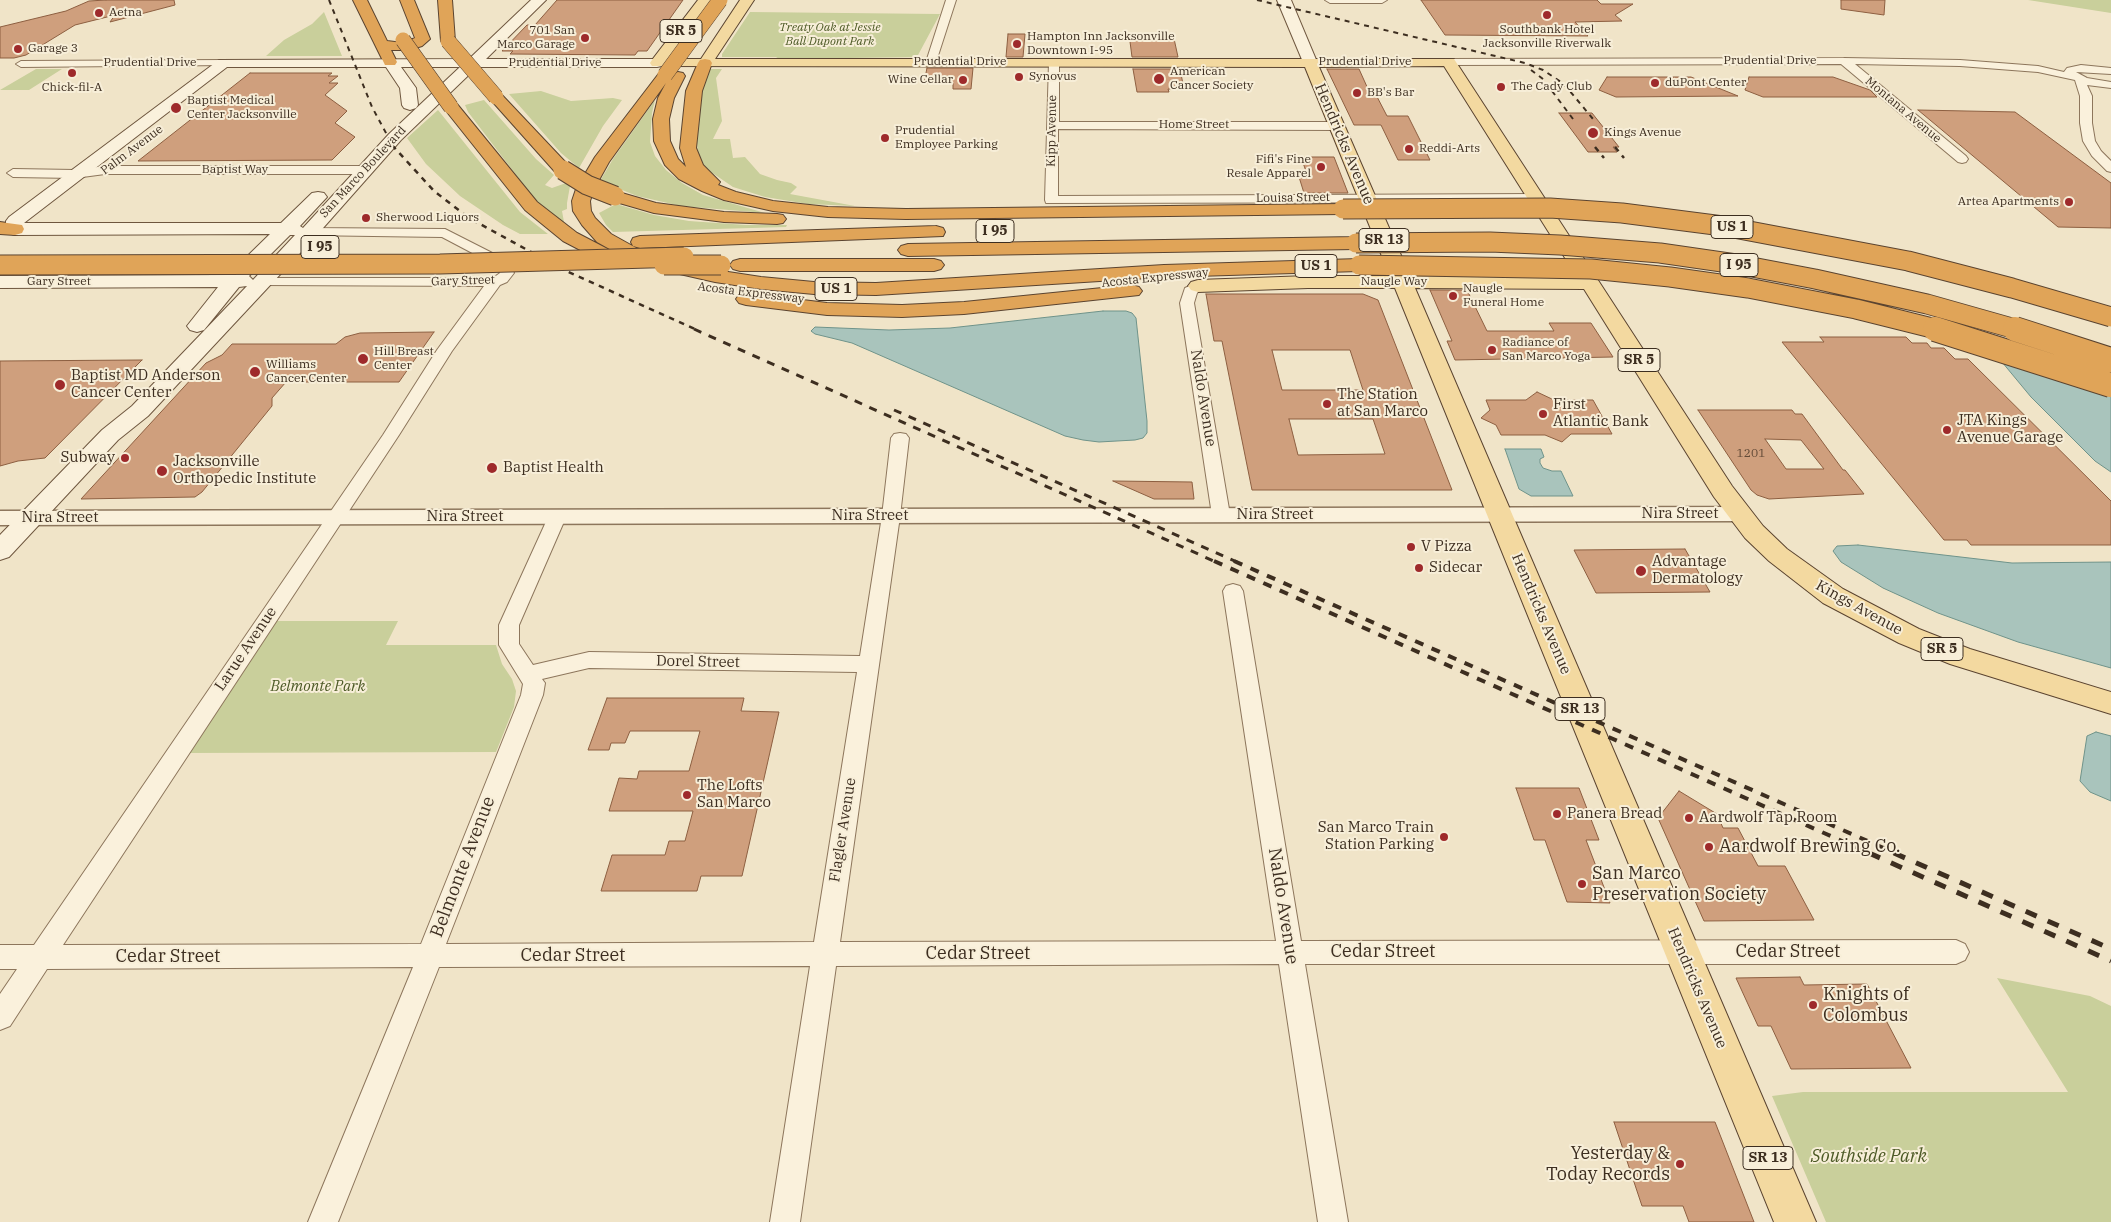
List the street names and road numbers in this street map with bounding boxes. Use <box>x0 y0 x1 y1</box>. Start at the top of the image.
road number: SR 5 <box>660 20 702 42</box>
street label: Prudential Drive <box>1724 54 1816 68</box>
street label: Prudential Drive <box>914 55 1006 69</box>
street label: Prudential Drive <box>1319 55 1411 69</box>
street label: Prudential Drive <box>104 56 196 70</box>
street label: Prudential Drive <box>509 56 601 70</box>
street label: Montana Avenue <box>1862 74 1944 146</box>
street label: Hendricks Avenue <box>1310 81 1378 207</box>
street label: Kipp Avenue <box>1044 95 1060 167</box>
street label: Home Street <box>1159 118 1229 132</box>
street label: Palm Avenue <box>98 122 166 178</box>
street label: San Marco Boulevard <box>317 123 409 221</box>
street label: Baptist Way <box>202 163 268 177</box>
street label: Louisa Street <box>1256 190 1330 206</box>
road number: US 1 <box>1711 216 1753 238</box>
road number: I 95 <box>976 220 1014 242</box>
road number: SR 13 <box>1359 228 1409 252</box>
road number: I 95 <box>301 236 339 258</box>
road number: I 95 <box>1720 254 1758 276</box>
road number: US 1 <box>1295 255 1337 278</box>
street label: Acosta Expressway <box>1101 265 1209 291</box>
street label: Gary Street <box>431 273 495 289</box>
street label: Gary Street <box>27 275 91 289</box>
street label: Naugle Way <box>1361 275 1427 289</box>
road number: US 1 <box>815 278 857 300</box>
street label: Acosta Expressway <box>697 279 805 307</box>
street label: Naldo Avenue <box>1186 348 1220 448</box>
road number: SR 5 <box>1618 348 1660 372</box>
street label: Nira Street <box>1642 505 1718 523</box>
street label: Nira Street <box>1237 506 1313 524</box>
street label: Nira Street <box>832 507 908 525</box>
street label: Nira Street <box>427 508 503 526</box>
street label: Nira Street <box>22 509 98 527</box>
street label: Hendricks Avenue <box>1507 551 1575 677</box>
street label: Kings Avenue <box>1812 577 1906 639</box>
street label: Larue Avenue <box>211 604 281 694</box>
road number: SR 5 <box>1921 638 1963 661</box>
street label: Dorel Street <box>656 652 740 672</box>
road number: SR 13 <box>1555 698 1605 721</box>
street label: Flagler Avenue <box>826 776 860 884</box>
street label: Belmonte Avenue <box>426 793 500 941</box>
street label: Naldo Avenue <box>1263 846 1303 966</box>
street label: Hendricks Avenue <box>1663 925 1731 1051</box>
street label: Cedar Street <box>1331 941 1435 963</box>
street label: Cedar Street <box>1736 941 1840 963</box>
street label: Cedar Street <box>926 943 1030 965</box>
street label: Cedar Street <box>521 945 625 967</box>
street label: Cedar Street <box>116 946 220 968</box>
road number: SR 13 <box>1743 1146 1793 1170</box>

